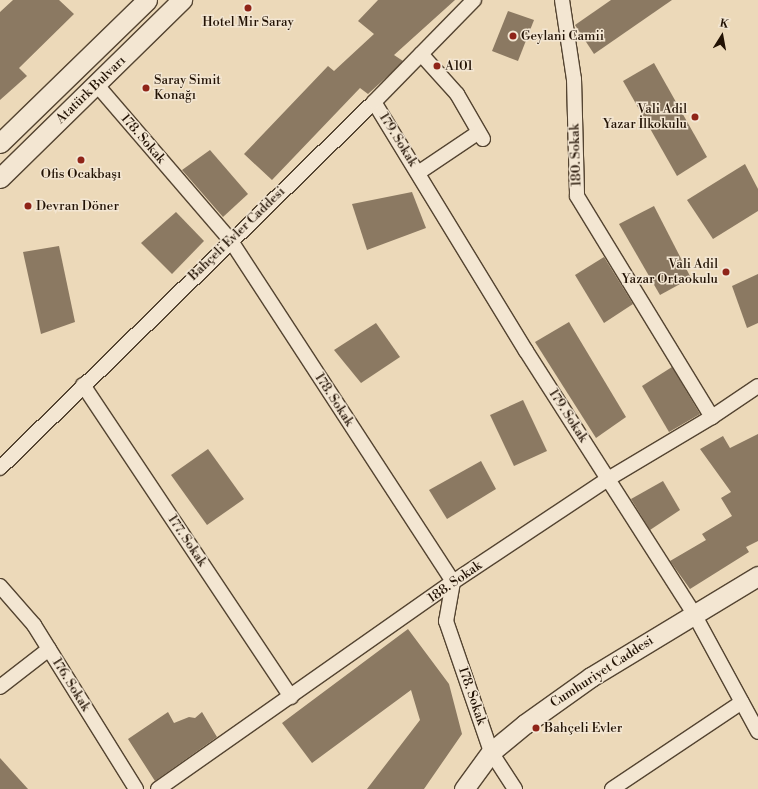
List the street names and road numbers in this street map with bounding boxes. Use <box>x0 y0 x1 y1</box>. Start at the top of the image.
street label: Atatürk Bulvarı <box>53 53 129 127</box>
street label: 179. Sokak <box>375 110 421 170</box>
street label: 178. Sokak <box>117 111 169 167</box>
street label: 180. Sokak <box>567 123 585 187</box>
street label: Bahçeli Evler Caddesi <box>186 184 288 284</box>
street label: 178. Sokak <box>311 371 357 429</box>
street label: 179. Sokak <box>545 387 591 445</box>
street label: 177. Sokak <box>164 512 210 570</box>
street label: 188. Sokak <box>425 558 485 606</box>
street label: Cumhuriyet Caddesi <box>548 633 656 711</box>
street label: 176. Sokak <box>49 655 93 715</box>
street label: 178. Sokak <box>455 665 489 727</box>

